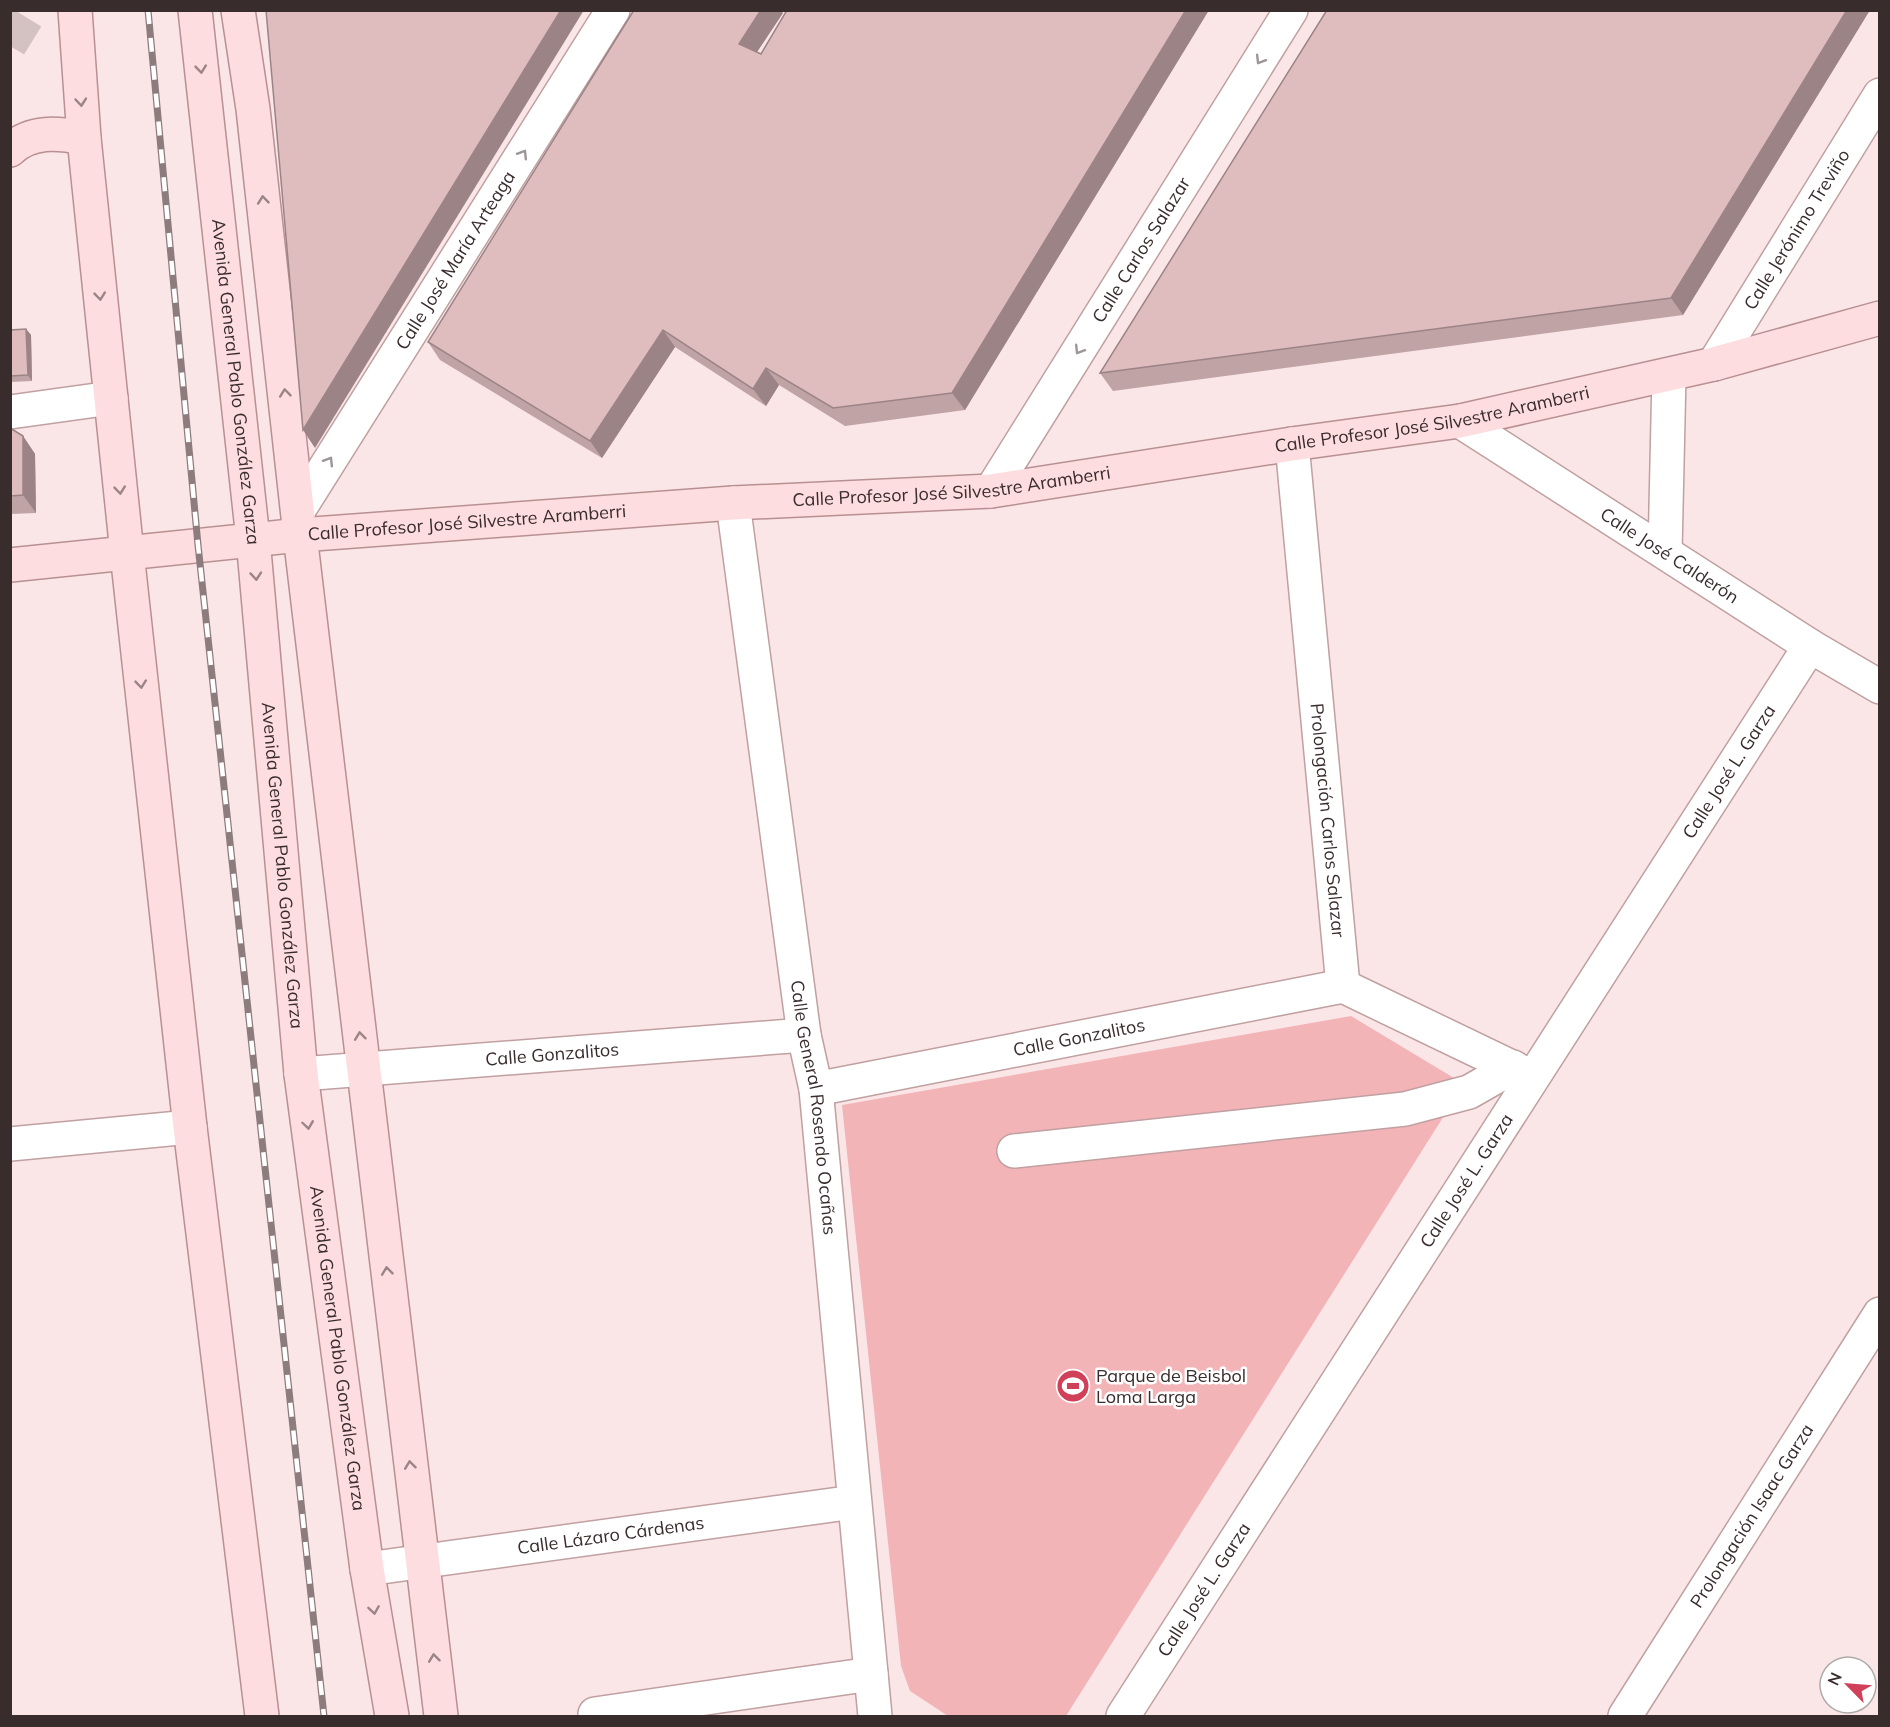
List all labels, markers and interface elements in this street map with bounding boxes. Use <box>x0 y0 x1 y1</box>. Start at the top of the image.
one-way arrow <box>1256 54 1268 64</box>
one-way arrow <box>195 64 207 73</box>
one-way arrow <box>74 98 87 107</box>
street label: Calle Jerónimo Treviño <box>1738 145 1855 314</box>
one-way arrow <box>515 150 527 160</box>
street label: Calle José María Arteaga <box>390 166 520 354</box>
street label: Calle Carlos Salazar <box>1087 172 1195 327</box>
one-way arrow <box>257 195 270 204</box>
street label: Avenida General Pablo González Garza <box>207 217 265 546</box>
one-way arrow <box>93 292 106 301</box>
one-way arrow <box>1074 344 1086 354</box>
street label: Calle Profesor José Silvestre Aramberri <box>1273 380 1592 458</box>
one-way arrow <box>279 389 292 398</box>
one-way arrow <box>322 457 333 468</box>
street label: Calle Profesor José Silvestre Aramberri <box>792 461 1112 511</box>
one-way arrow <box>113 486 126 495</box>
street label: Calle Profesor José Silvestre Aramberri <box>307 499 627 545</box>
street label: Calle José Calderón <box>1596 502 1743 608</box>
one-way arrow <box>250 571 263 580</box>
one-way arrow <box>135 680 147 689</box>
street label: Calle José L. Garza <box>1677 700 1780 843</box>
street label: Avenida General Pablo González Garza <box>257 701 309 1030</box>
street label: Prolongación Carlos Salazar <box>1305 702 1350 939</box>
street label: Calle General Rosendo Ocañas <box>786 979 842 1236</box>
street label: Calle Gonzalitos <box>1011 1013 1147 1061</box>
one-way arrow <box>354 1031 367 1040</box>
street label: Calle Gonzalitos <box>484 1037 620 1071</box>
street label: Calle José L. Garza <box>1415 1109 1518 1252</box>
one-way arrow <box>301 1121 314 1130</box>
street label: Avenida General Pablo González Garza <box>305 1184 371 1512</box>
one-way arrow <box>382 1267 394 1276</box>
place label: Parque de Beisbol Loma Larga <box>1096 1364 1246 1408</box>
sports icon: Parque de Beisbol Loma Larga <box>1055 1368 1091 1404</box>
street label: Prolongación Isaac Garza <box>1685 1419 1818 1612</box>
one-way arrow <box>404 1460 417 1470</box>
street label: Calle Lázaro Cárdenas <box>516 1511 706 1559</box>
street label: Calle José L. Garza <box>1152 1518 1255 1661</box>
one-way arrow <box>367 1604 380 1614</box>
one-way arrow <box>428 1654 440 1663</box>
north arrow <box>1818 1655 1878 1715</box>
text: N <box>1823 1669 1846 1688</box>

